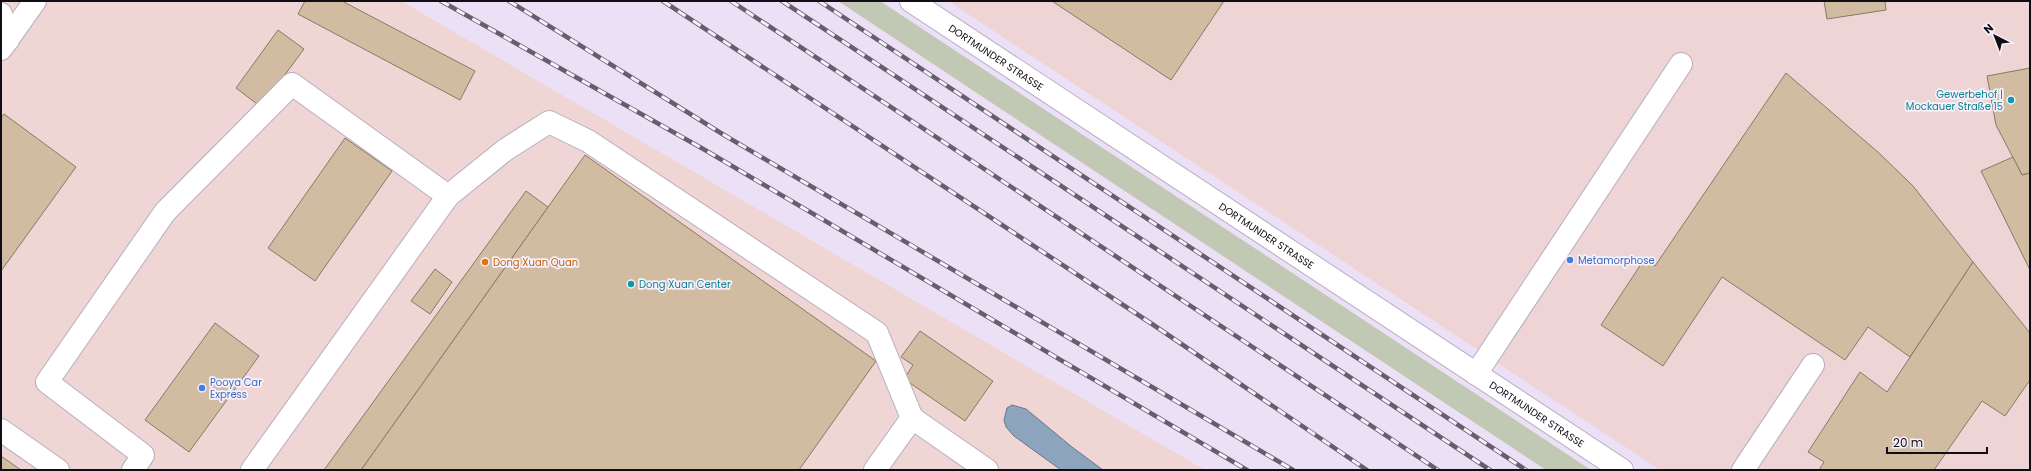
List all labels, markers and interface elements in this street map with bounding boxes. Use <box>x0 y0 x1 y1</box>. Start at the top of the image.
north arrow <box>1975 16 2015 56</box>
street label: DORTMUNDER STRASSE <box>946 20 1047 94</box>
text: N <box>1980 20 1997 37</box>
place label: Gewerbehof | Mockauer Straße 15 <box>1906 87 2003 114</box>
marker: Gewerbehof | Mockauer Straße 15 <box>2006 95 2016 105</box>
street label: DORTMUNDER STRASSE <box>1216 199 1317 272</box>
place label: Metamorphose <box>1578 253 1655 268</box>
place label: Dong Xuan Quan <box>493 255 578 270</box>
marker: Metamorphose <box>1565 255 1575 265</box>
marker: Dong Xuan Quan <box>480 257 490 267</box>
place label: Dong Xuan Center <box>639 277 731 292</box>
marker: Dong Xuan Center <box>626 279 636 289</box>
place label: Pooya Car Express <box>210 375 262 402</box>
street label: DORTMUNDER STRASSE <box>1487 377 1587 451</box>
marker: Pooya Car Express <box>197 383 207 393</box>
scale bar <box>1887 429 1987 455</box>
text: 20 m <box>1893 434 1923 451</box>

